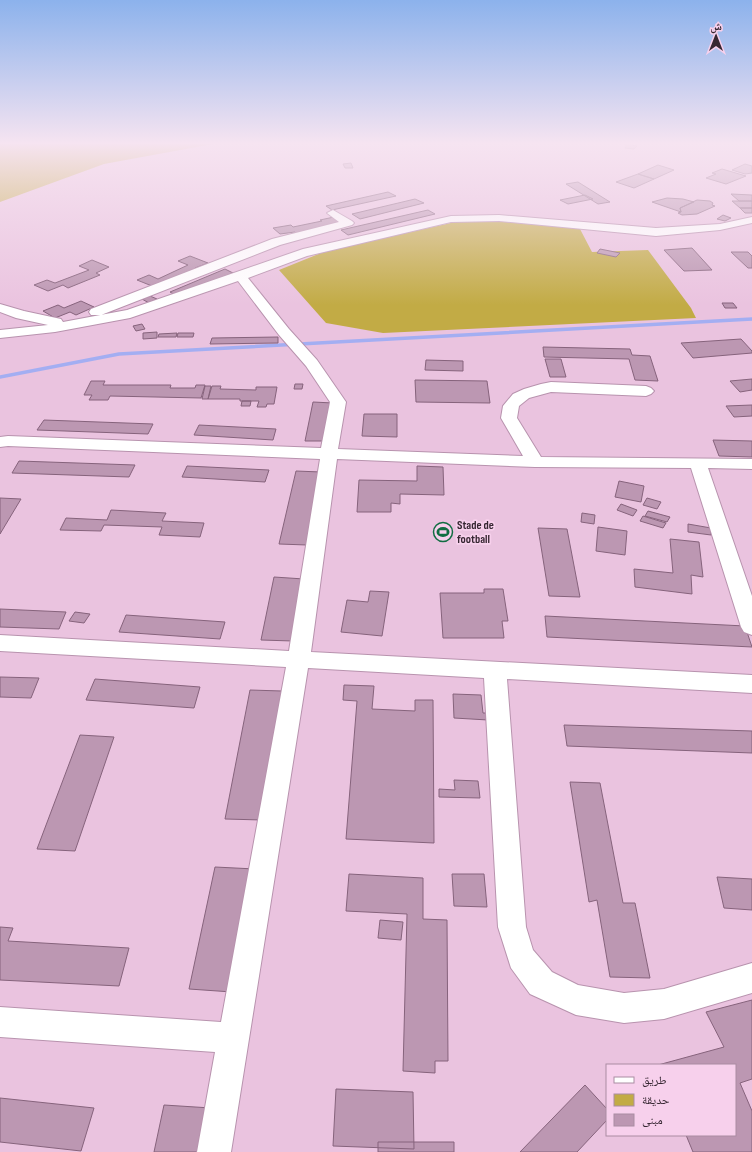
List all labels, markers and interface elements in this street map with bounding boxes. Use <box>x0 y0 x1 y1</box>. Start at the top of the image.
north arrow <box>696 16 736 56</box>
text: ش <box>710 20 722 34</box>
place label: Stade de football <box>457 518 494 547</box>
sports icon: Stade de football <box>432 521 454 543</box>
legend <box>606 1064 736 1136</box>
text: طريق <box>642 1073 667 1088</box>
text: حديقة <box>642 1093 670 1108</box>
text: مبنى <box>642 1113 663 1128</box>

